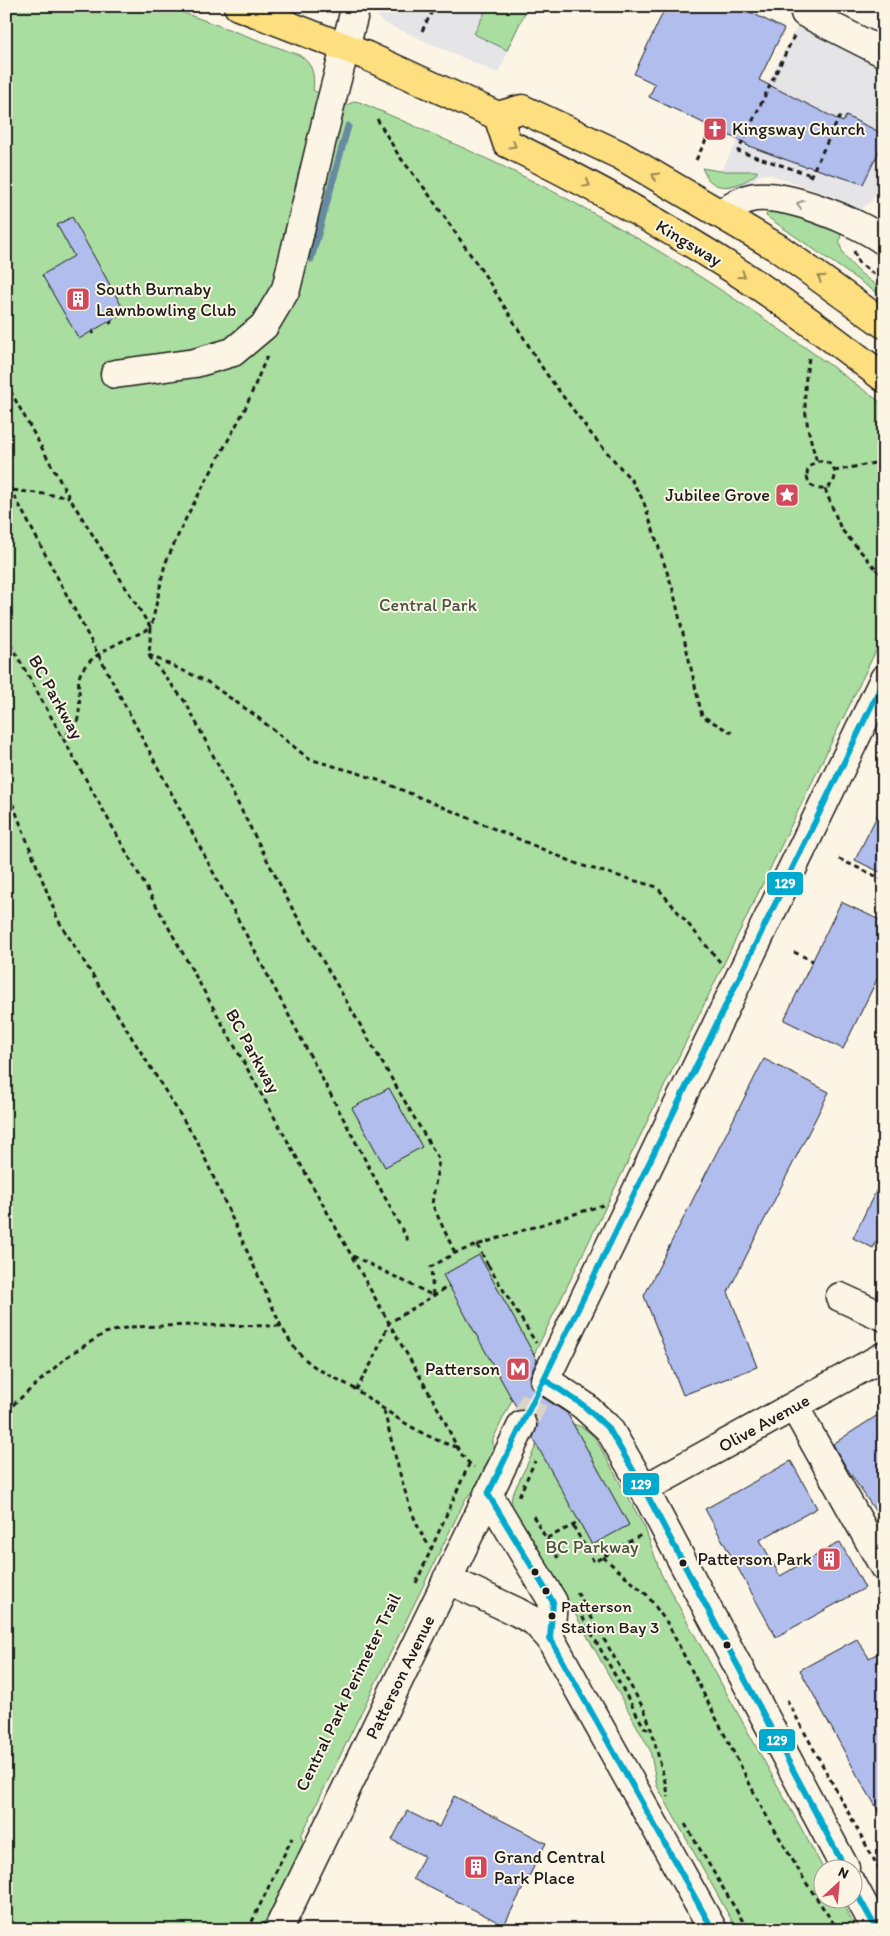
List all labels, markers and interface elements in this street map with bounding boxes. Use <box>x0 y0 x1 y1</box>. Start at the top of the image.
church icon: Kingsway Church <box>702 116 728 142</box>
place label: Kingsway Church <box>732 118 866 140</box>
one-way arrow <box>508 139 517 149</box>
one-way arrow <box>652 172 661 182</box>
one-way arrow <box>581 178 590 188</box>
one-way arrow <box>796 199 805 209</box>
street label: Kingsway <box>652 215 726 272</box>
one-way arrow <box>736 269 746 278</box>
one-way arrow <box>817 275 827 284</box>
place label: South Burnaby Lawnbowling Club <box>96 278 236 321</box>
building icon: South Burnaby Lawnbowling Club <box>65 286 91 312</box>
place icon: Jubilee Grove <box>774 482 800 508</box>
place label: Jubilee Grove <box>665 484 770 506</box>
park label: Central Park <box>379 594 478 616</box>
street label: BC Parkway <box>24 651 88 744</box>
line badge: 129 <box>766 871 804 896</box>
text: 129 <box>774 875 796 892</box>
street label: BC Parkway <box>221 1005 285 1098</box>
metro station icon: Patterson <box>505 1356 531 1382</box>
place label: Patterson <box>425 1358 500 1380</box>
street label: Olive Avenue <box>715 1389 813 1457</box>
line badge: 129 <box>622 1472 660 1496</box>
text: 129 <box>630 1476 652 1493</box>
park label: BC Parkway <box>545 1536 639 1558</box>
building icon: Patterson Park <box>816 1546 842 1572</box>
place label: Patterson Park <box>698 1548 812 1570</box>
unlabelled marker <box>678 1558 688 1568</box>
unlabelled marker <box>530 1567 540 1577</box>
unlabelled marker <box>541 1586 551 1596</box>
street label: Central Park Perimeter Trail <box>290 1589 406 1795</box>
place label: Patterson Station Bay 3 <box>561 1596 659 1637</box>
street label: Patterson Avenue <box>360 1611 440 1743</box>
marker: Patterson Station Bay 3 <box>547 1611 557 1621</box>
unlabelled marker <box>722 1640 732 1650</box>
line badge: 129 <box>758 1728 796 1752</box>
text: 129 <box>766 1732 788 1749</box>
place label: Grand Central Park Place <box>494 1846 605 1889</box>
building icon: Grand Central Park Place <box>463 1854 489 1880</box>
north arrow <box>812 1858 862 1908</box>
text: N <box>836 1863 851 1882</box>

